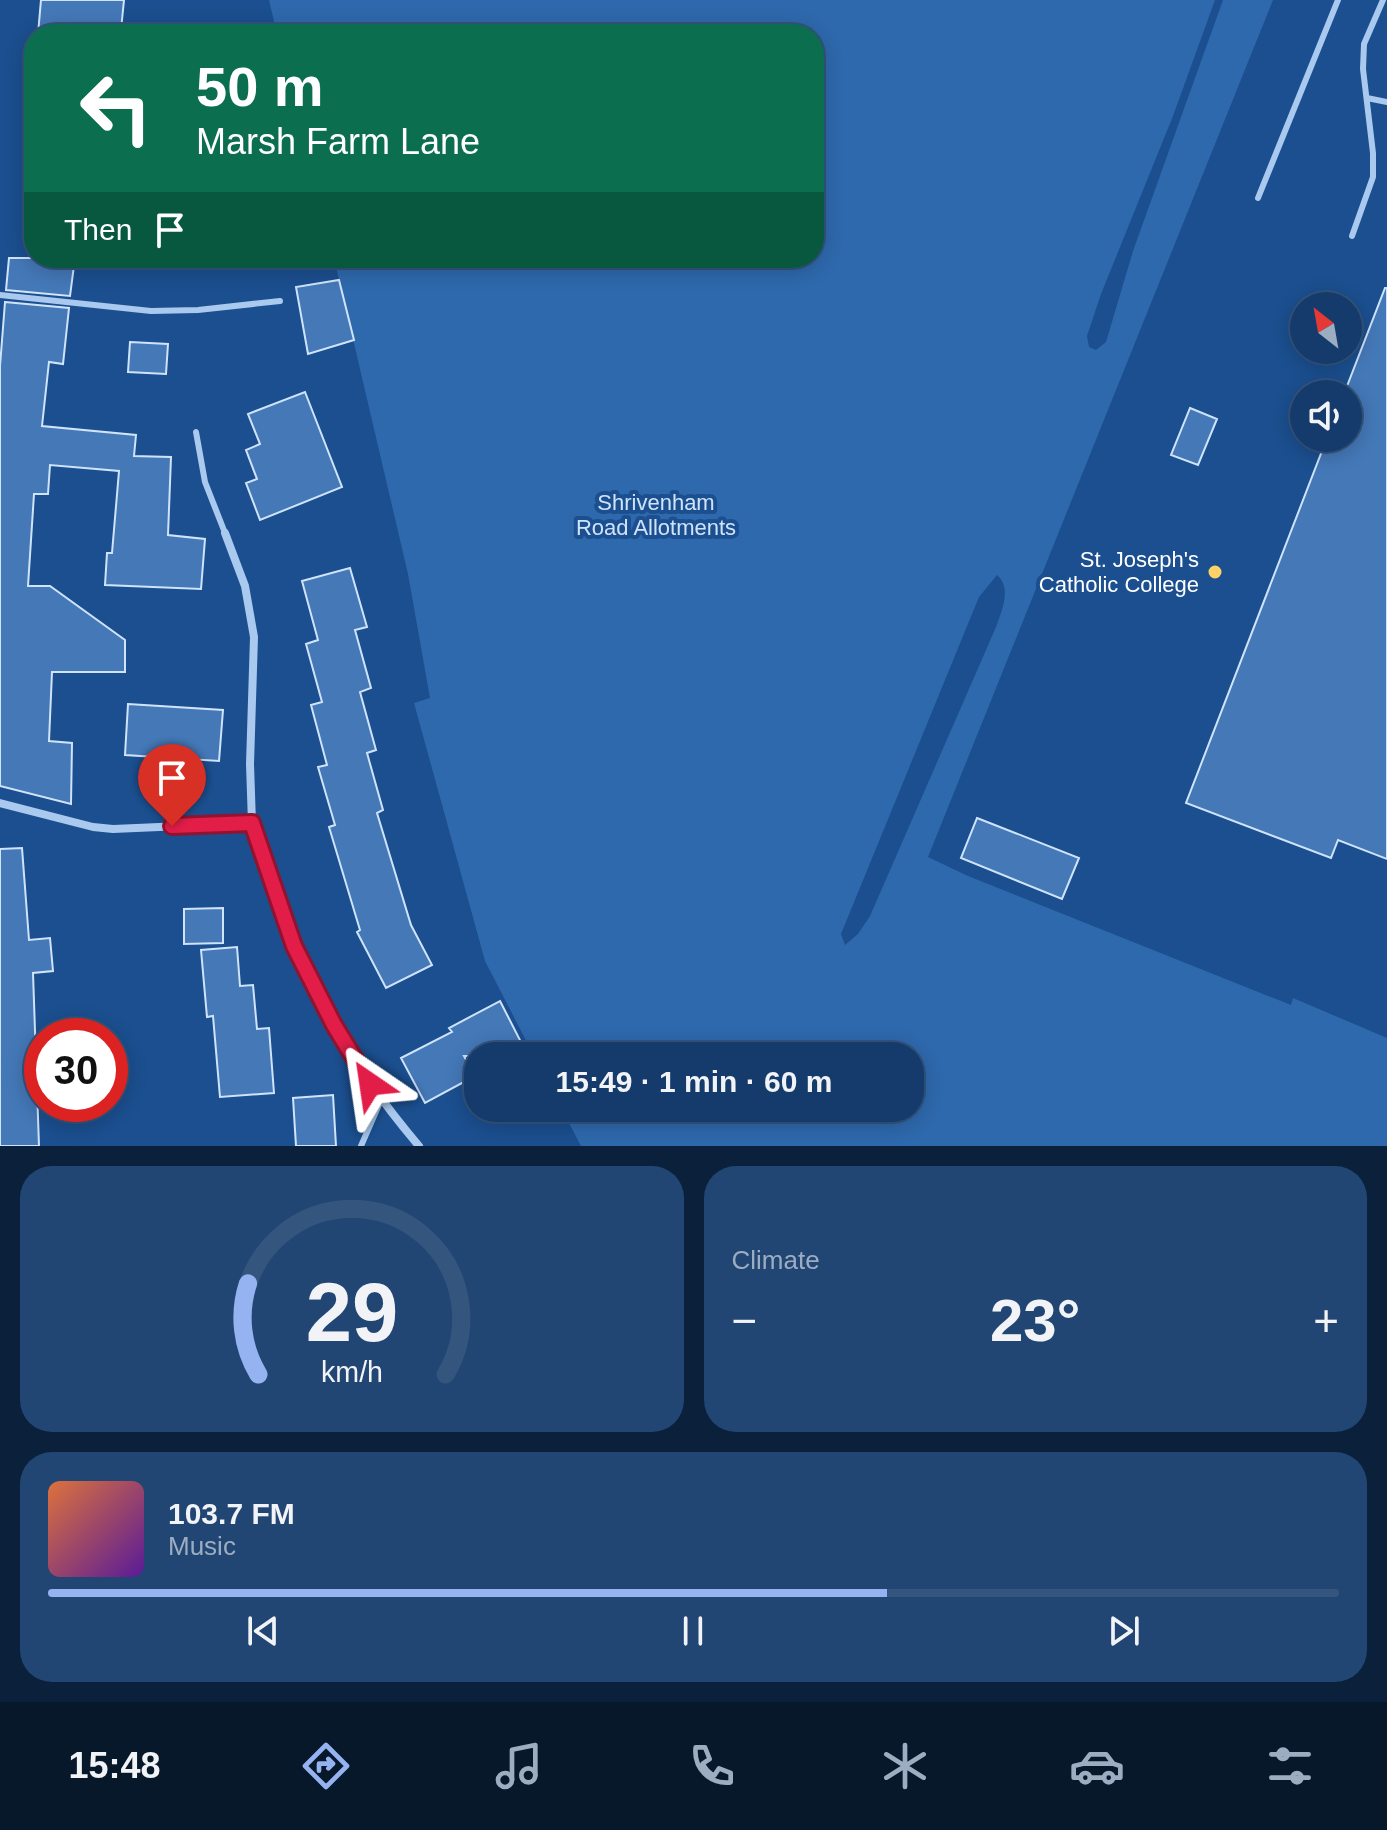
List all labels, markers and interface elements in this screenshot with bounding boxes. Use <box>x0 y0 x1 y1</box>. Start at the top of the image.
text: 50 m <box>196 55 324 118</box>
icon: left <box>64 56 168 160</box>
text: Marsh Farm Lane <box>196 121 480 162</box>
icon: arrive <box>148 208 192 252</box>
text: Then <box>64 213 132 246</box>
north arrow <box>1290 292 1362 364</box>
map controls <box>1290 292 1362 452</box>
button: sound <box>1290 380 1362 452</box>
park label: Shrivenham Road Allotments <box>576 490 736 540</box>
place label: St. Joseph's Catholic College <box>1039 547 1199 597</box>
marker: St. Joseph's Catholic College <box>1206 563 1224 581</box>
pin <box>138 744 206 826</box>
icon: arrive <box>150 756 194 800</box>
speed limit sign: 30 <box>24 1018 128 1122</box>
position arrow <box>328 1042 412 1126</box>
text: 15:49 · 1 min · 60 m <box>556 1065 832 1098</box>
text: Climate <box>732 1245 820 1275</box>
text: 29 <box>305 1266 398 1359</box>
text: 23° <box>990 1287 1081 1354</box>
text: − <box>732 1296 757 1345</box>
text: + <box>1313 1296 1339 1345</box>
text: km/h <box>321 1356 383 1388</box>
text: 103.7 FM <box>168 1497 295 1530</box>
text: Music <box>168 1531 236 1561</box>
icon: previous <box>241 1609 285 1653</box>
icon: pause <box>671 1609 715 1653</box>
icon: next <box>1102 1609 1146 1653</box>
icon: directions <box>298 1738 354 1794</box>
icon: music <box>491 1738 547 1794</box>
icon: phone <box>684 1738 740 1794</box>
icon: climate <box>877 1738 933 1794</box>
icon: car <box>1069 1738 1125 1794</box>
icon: filters <box>1262 1738 1318 1794</box>
text: 15:48 <box>68 1745 161 1786</box>

